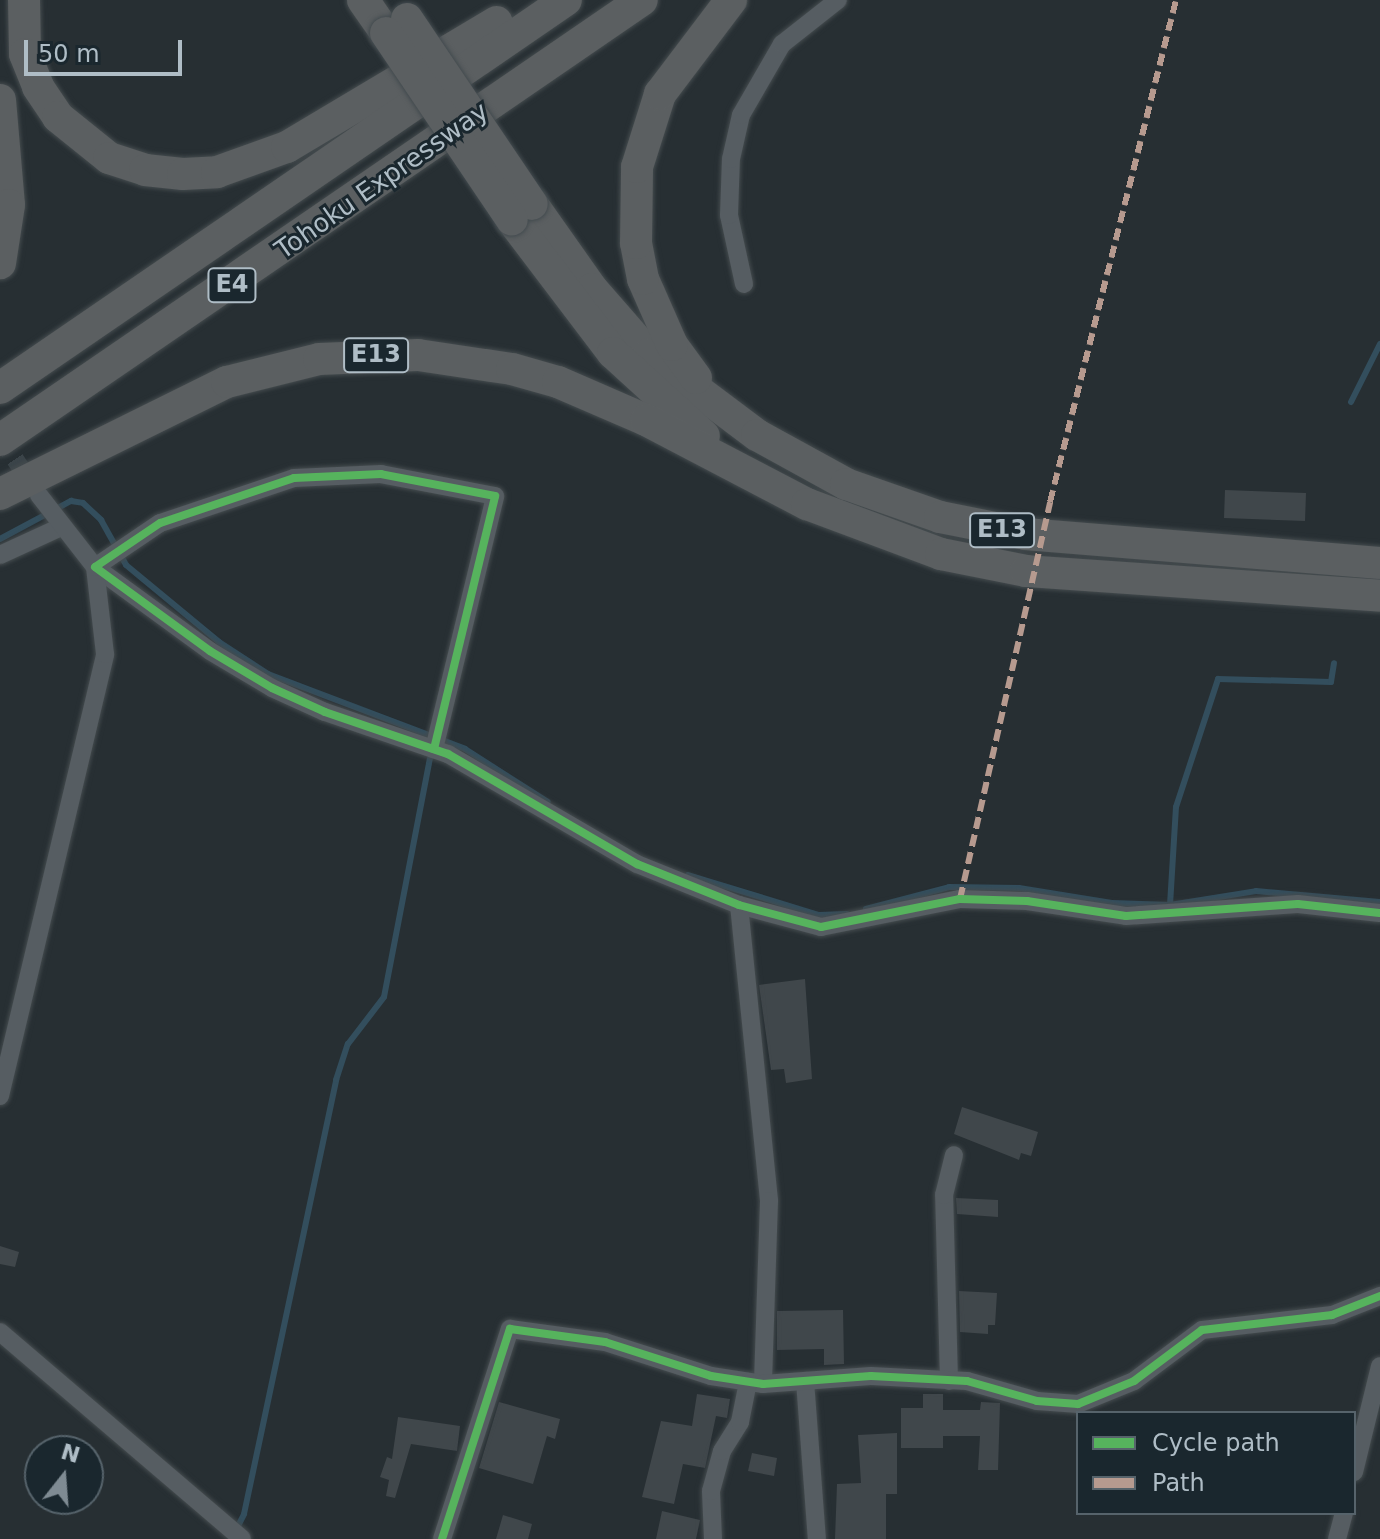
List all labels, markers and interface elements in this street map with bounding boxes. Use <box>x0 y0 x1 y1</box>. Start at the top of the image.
scale bar <box>28 24 186 74</box>
text: 50 m <box>38 40 100 68</box>
street label: Tohoku Expressway <box>269 96 495 266</box>
road number: E4 <box>206 265 258 305</box>
road number: E13 <box>342 335 410 375</box>
road number: E13 <box>968 510 1036 550</box>
legend <box>1076 1411 1356 1515</box>
text: Cycle path <box>1152 1429 1280 1457</box>
north arrow <box>24 1435 104 1515</box>
text: N <box>58 1439 83 1468</box>
text: Path <box>1152 1469 1205 1497</box>

